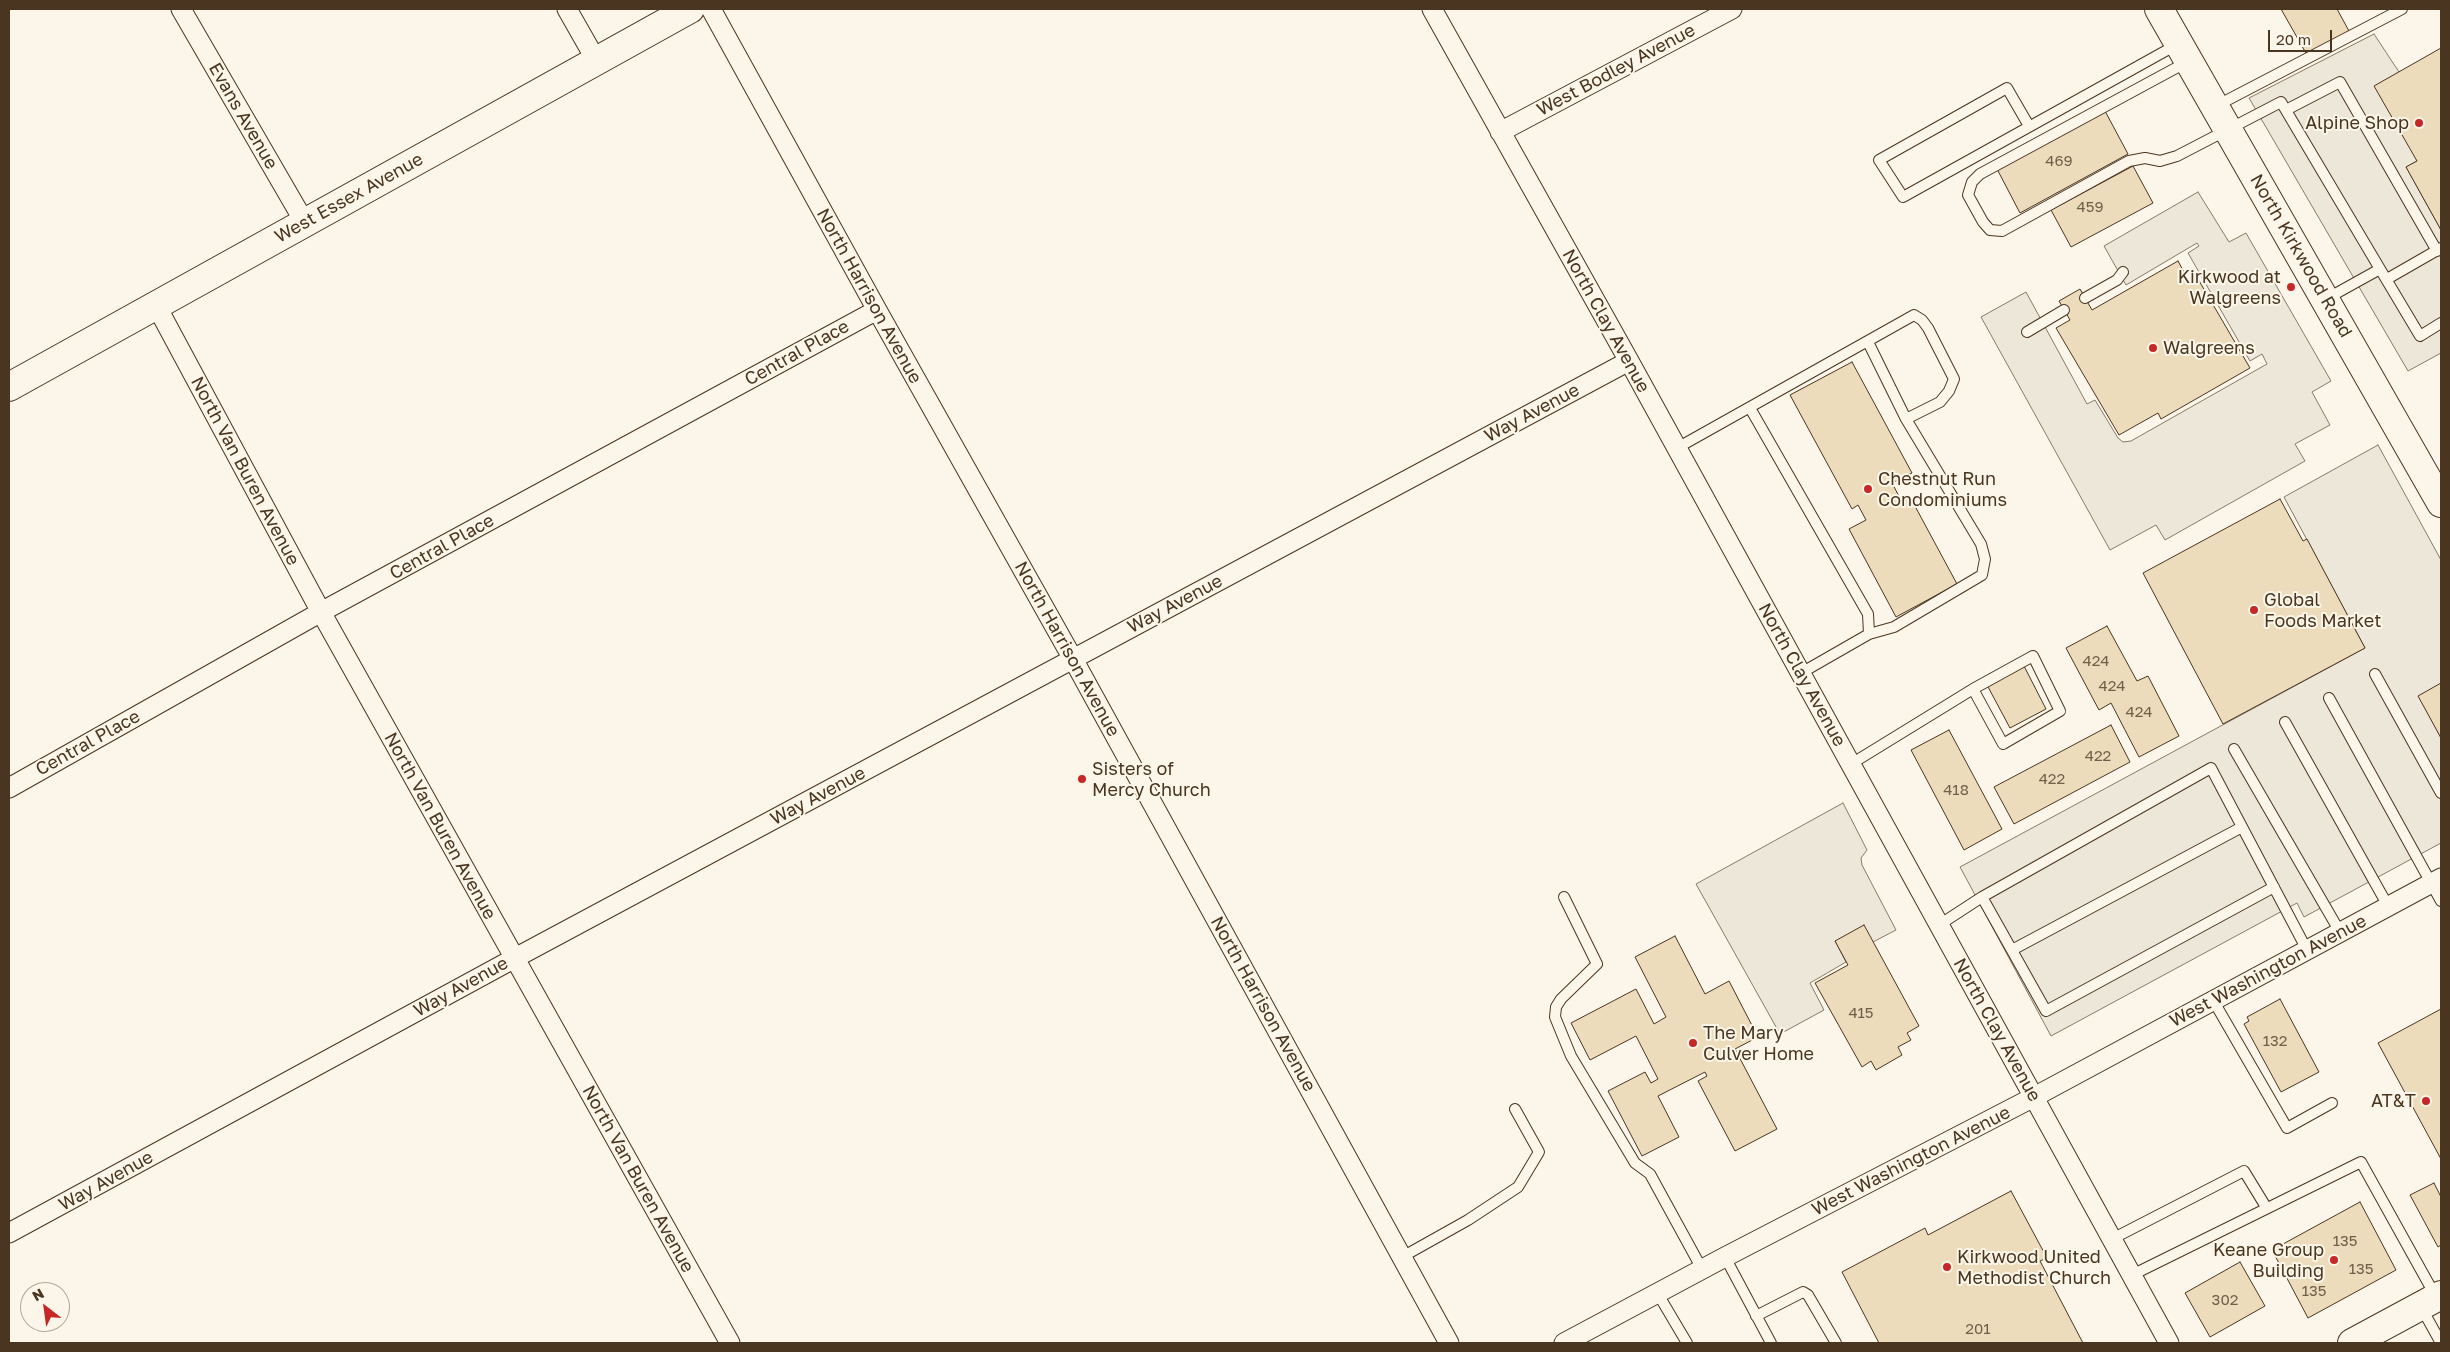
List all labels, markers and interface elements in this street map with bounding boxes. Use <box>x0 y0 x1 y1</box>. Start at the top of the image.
street label: West Bodley Avenue <box>1533 19 1699 121</box>
scale bar <box>2270 20 2334 52</box>
text: 20 m <box>2276 30 2311 48</box>
street label: Evans Avenue <box>204 59 282 173</box>
place label: Alpine Shop <box>2305 112 2409 134</box>
marker: Alpine Shop <box>2413 117 2425 129</box>
street label: West Essex Avenue <box>271 148 427 248</box>
house number: 469 <box>2045 152 2073 170</box>
street label: North Kirkwood Road <box>2245 171 2357 341</box>
house number: 459 <box>2077 198 2103 216</box>
street label: North Harrison Avenue <box>812 205 926 387</box>
street label: North Clay Avenue <box>1558 246 1654 396</box>
place label: Kirkwood at Walgreens <box>2178 266 2281 308</box>
marker: Kirkwood at Walgreens <box>2285 281 2297 293</box>
street label: Central Place <box>741 315 853 391</box>
place label: Walgreens <box>2163 337 2255 359</box>
marker: Walgreens <box>2147 342 2159 354</box>
street label: North Van Buren Avenue <box>186 373 304 569</box>
street label: Way Avenue <box>1481 379 1583 447</box>
place label: Chestnut Run Condominiums <box>1878 468 2007 510</box>
marker: Chestnut Run Condominiums <box>1862 483 1874 495</box>
street label: Central Place <box>386 509 498 585</box>
street label: North Harrison Avenue <box>1010 558 1124 740</box>
street label: Way Avenue <box>1124 570 1226 638</box>
place label: Global Foods Market <box>2264 589 2381 632</box>
street label: North Clay Avenue <box>1754 600 1850 750</box>
marker: Global Foods Market <box>2248 604 2260 616</box>
house number: 424 <box>2083 652 2109 670</box>
house number: 424 <box>2099 677 2125 695</box>
house number: 424 <box>2126 703 2152 721</box>
street label: Central Place <box>32 705 144 781</box>
street label: North Van Buren Avenue <box>379 729 501 923</box>
house number: 422 <box>2085 747 2111 765</box>
place label: Sisters of Mercy Church <box>1092 758 1211 801</box>
street label: Way Avenue <box>767 762 869 830</box>
house number: 422 <box>2039 770 2065 788</box>
marker: Sisters of Mercy Church <box>1076 773 1088 785</box>
house number: 418 <box>1943 781 1969 799</box>
street label: West Washington Avenue <box>2166 910 2370 1032</box>
street label: North Harrison Avenue <box>1206 913 1320 1095</box>
street label: Way Avenue <box>410 952 512 1022</box>
street label: North Clay Avenue <box>1949 955 2045 1105</box>
house number: 415 <box>1848 1004 1874 1022</box>
place label: The Mary Culver Home <box>1703 1022 1814 1064</box>
house number: 132 <box>2263 1032 2287 1050</box>
marker: The Mary Culver Home <box>1687 1037 1699 1049</box>
street label: North Van Buren Avenue <box>577 1082 699 1276</box>
place label: AT&T <box>2371 1090 2416 1112</box>
marker: AT&T <box>2420 1095 2432 1107</box>
street label: West Washington Avenue <box>1808 1102 2014 1220</box>
street label: Way Avenue <box>55 1146 157 1216</box>
house number: 135 <box>2333 1232 2357 1250</box>
place label: Keane Group Building <box>2213 1239 2324 1282</box>
place label: Kirkwood United Methodist Church <box>1957 1246 2111 1288</box>
marker: Keane Group Building <box>2328 1254 2340 1266</box>
house number: 135 <box>2349 1260 2373 1278</box>
marker: Kirkwood United Methodist Church <box>1941 1261 1953 1273</box>
north arrow <box>20 1282 70 1332</box>
house number: 135 <box>2302 1282 2326 1300</box>
text: N <box>29 1284 47 1304</box>
house number: 302 <box>2212 1291 2238 1309</box>
house number: 201 <box>1965 1320 1991 1338</box>

